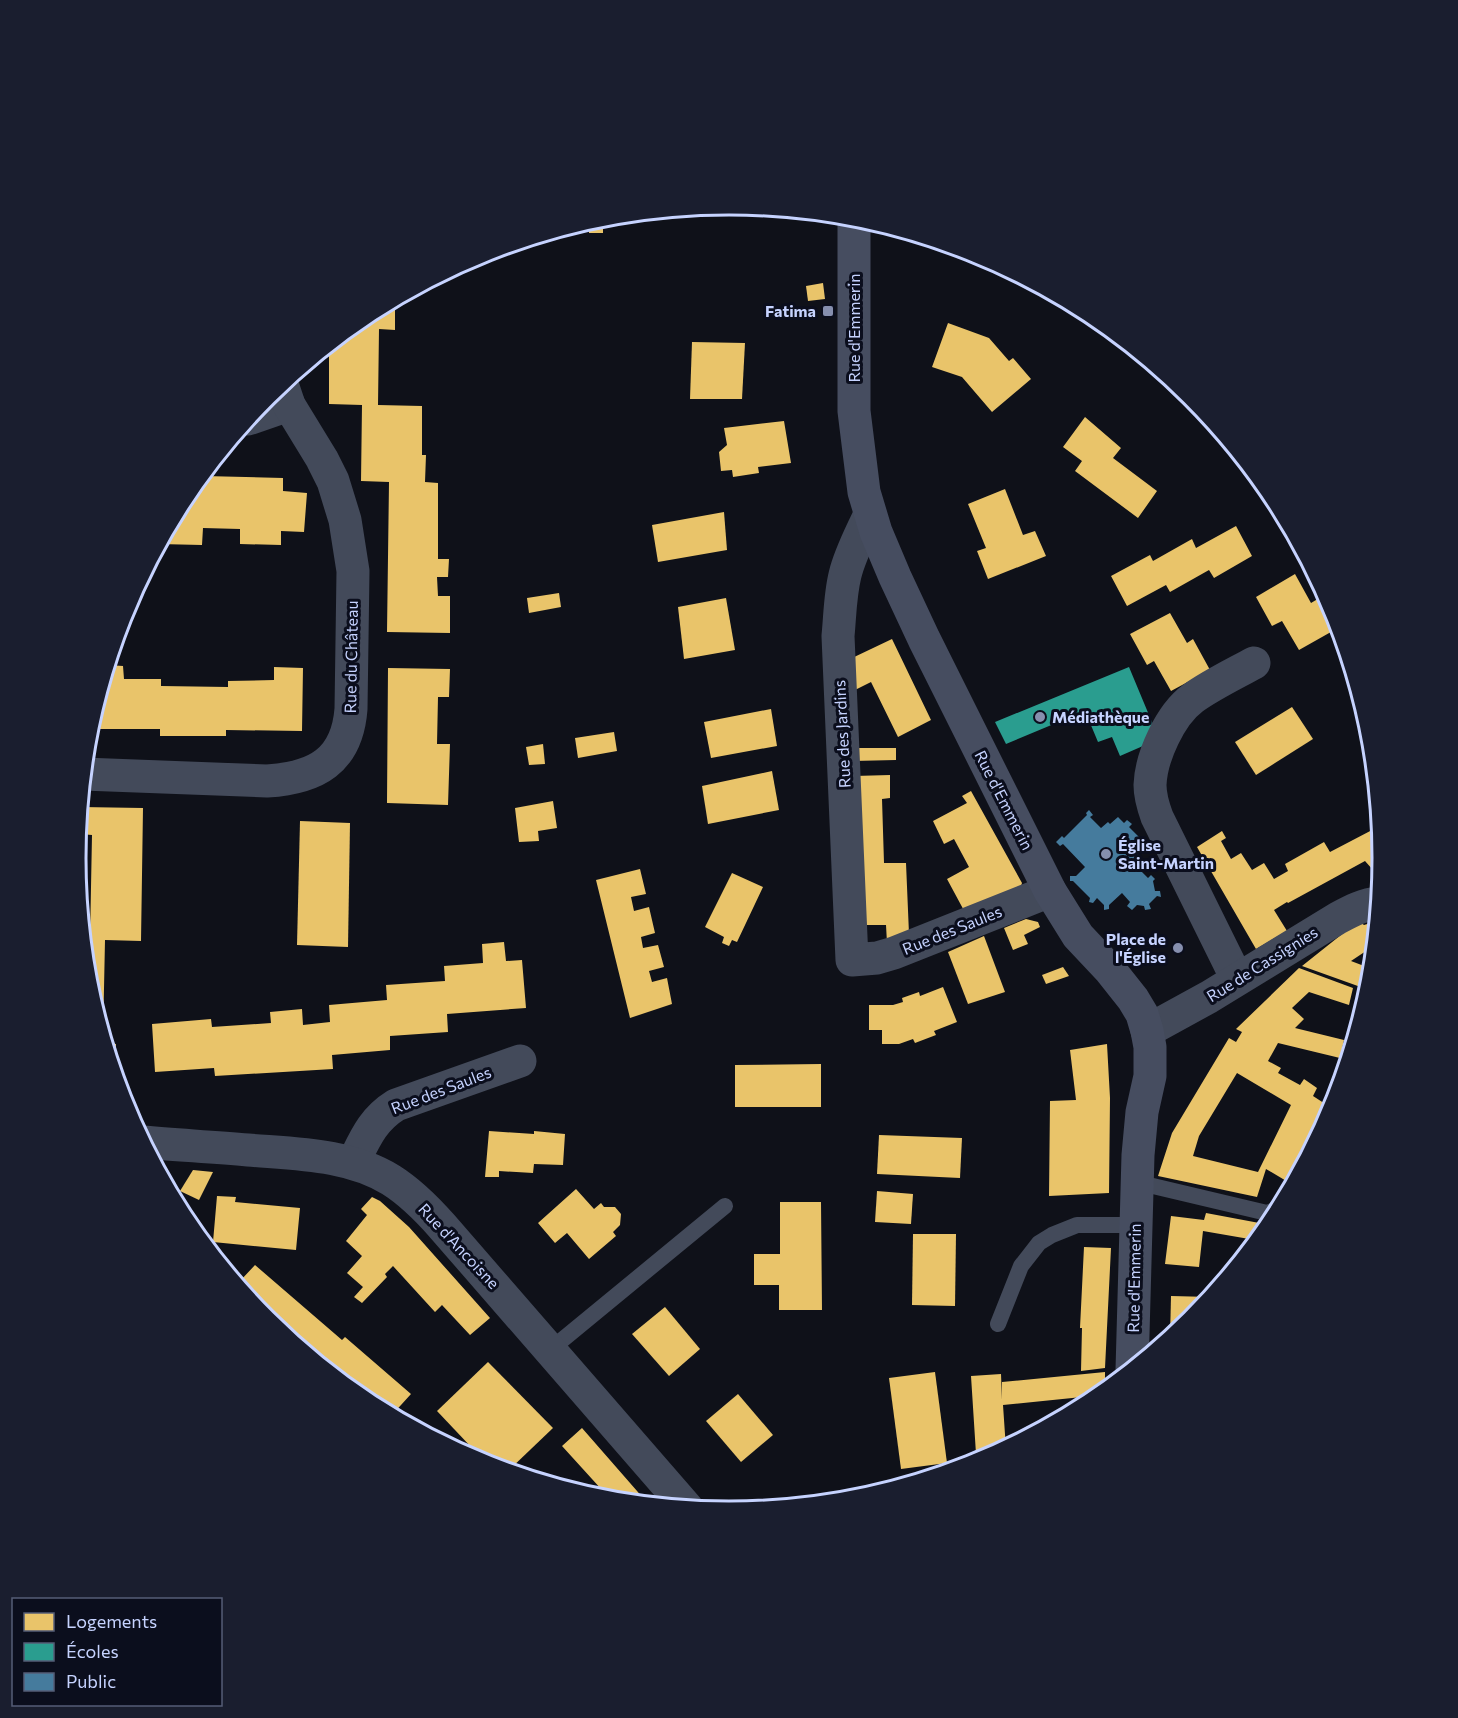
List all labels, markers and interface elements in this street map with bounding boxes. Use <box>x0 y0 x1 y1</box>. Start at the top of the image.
street label: Rue d'Emmerin <box>844 273 863 383</box>
place label: Fatima <box>765 301 816 320</box>
marker: Fatima <box>821 304 835 318</box>
street label: Rue du Château <box>340 600 361 714</box>
street label: Rue des Jardins <box>829 680 854 788</box>
place label: Médiathèque <box>1052 707 1149 726</box>
marker: Médiathèque <box>1033 710 1047 724</box>
street label: Rue d'Emmerin <box>971 747 1038 853</box>
place label: Église Saint-Martin <box>1118 835 1214 872</box>
marker: Église Saint-Martin <box>1099 847 1113 861</box>
street label: Rue des Saules <box>899 901 1004 958</box>
street label: Rue de Cassignies <box>1203 922 1321 1005</box>
place label: Place de l'Église <box>1106 929 1166 966</box>
marker: Place de l'Église <box>1171 941 1185 955</box>
street label: Rue des Saules <box>388 1062 494 1117</box>
street label: Rue d'Ancoisne <box>415 1199 504 1292</box>
street label: Rue d'Emmerin <box>1123 1223 1144 1333</box>
legend <box>12 1598 222 1706</box>
text: Logements <box>66 1610 157 1632</box>
text: Écoles <box>66 1640 119 1662</box>
text: Public <box>66 1670 116 1692</box>

